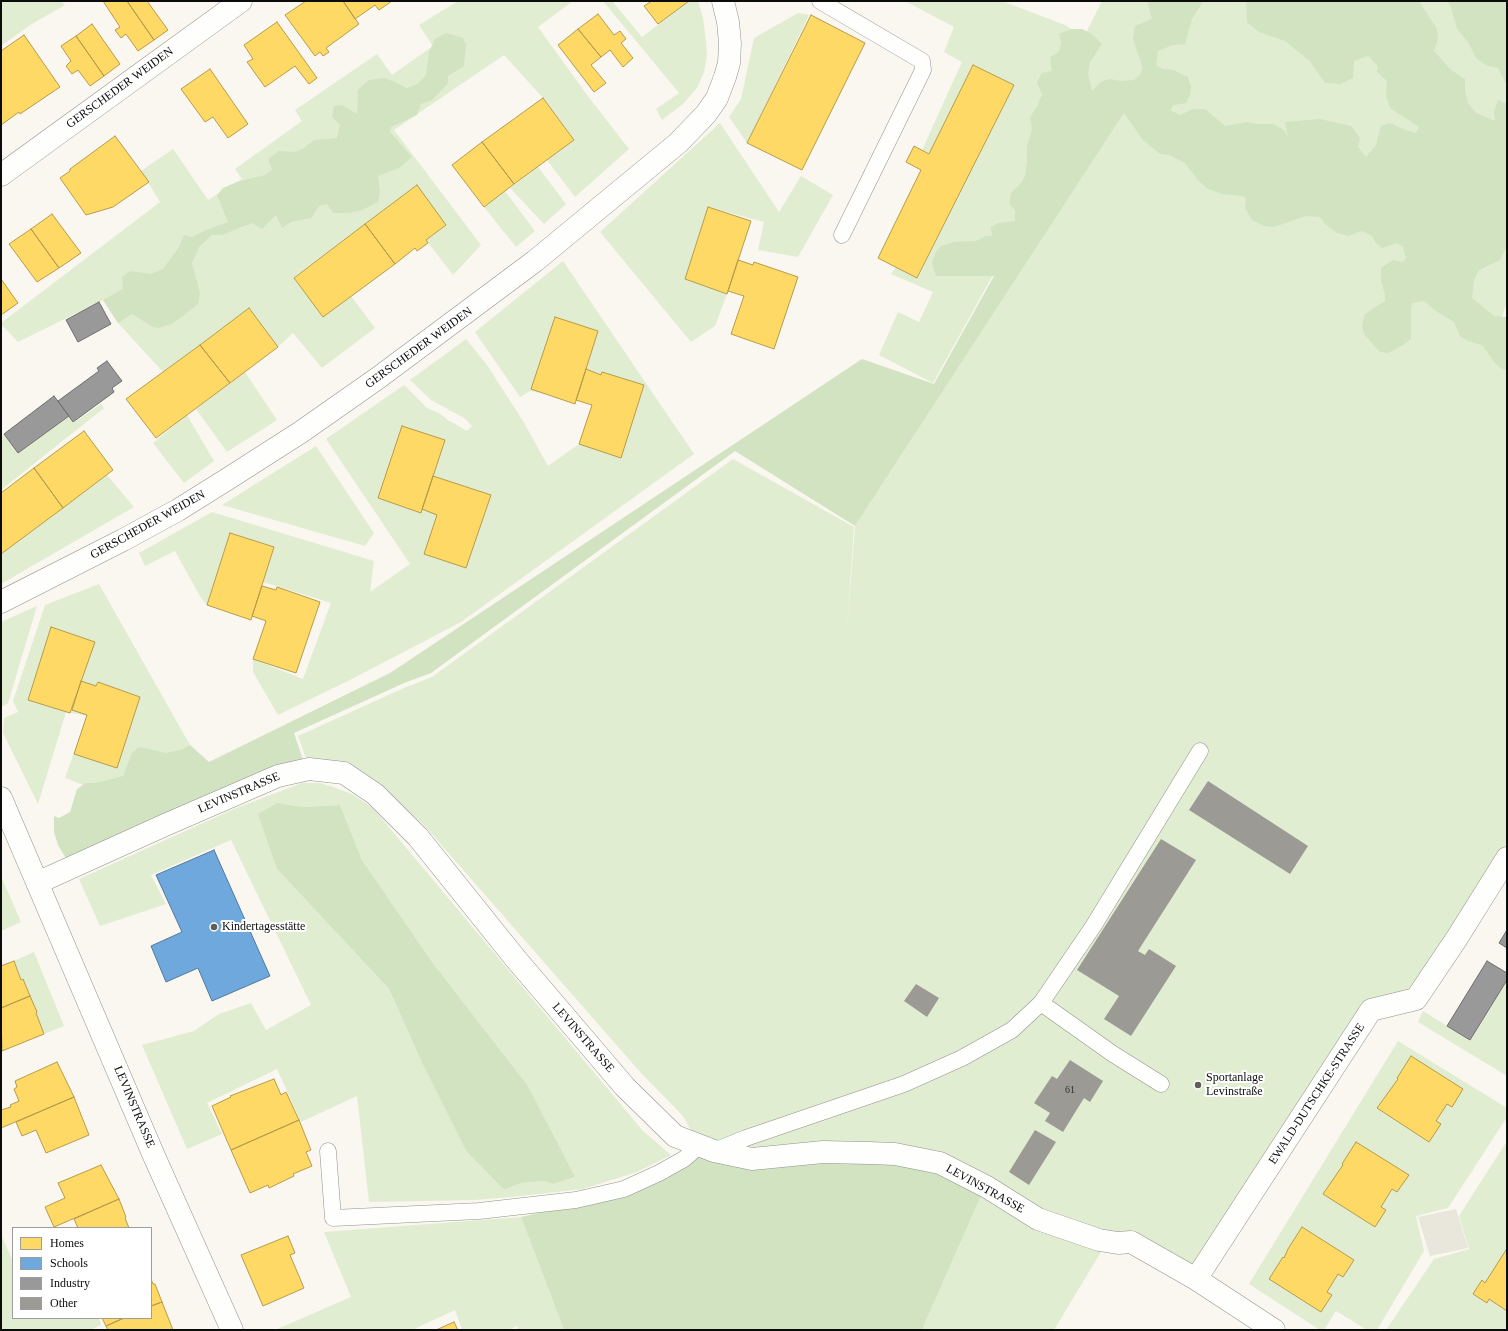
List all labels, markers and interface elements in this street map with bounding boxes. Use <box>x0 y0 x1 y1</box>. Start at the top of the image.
street label: GERSCHEDER WEIDEN <box>64 44 176 132</box>
street label: GERSCHEDER WEIDEN <box>363 304 475 392</box>
street label: GERSCHEDER WEIDEN <box>88 487 208 563</box>
street label: LEVINSTRASSE <box>196 769 282 817</box>
place label: Kindertagesstätte <box>222 920 305 934</box>
marker: Kindertagesstätte <box>209 922 219 932</box>
street label: LEVINSTRASSE <box>549 1000 617 1076</box>
street label: EWALD-DUTSCHKE-STRASSE <box>1266 1021 1368 1167</box>
street label: LEVINSTRASSE <box>110 1064 158 1150</box>
place label: Sportanlage Levinstraße <box>1206 1071 1263 1099</box>
marker: Sportanlage Levinstraße <box>1193 1080 1203 1090</box>
house number: 61 <box>1065 1084 1075 1096</box>
street label: LEVINSTRASSE <box>943 1162 1027 1216</box>
legend <box>12 1227 152 1319</box>
text: Homes <box>50 1236 84 1250</box>
text: Schools <box>50 1256 88 1270</box>
text: Industry <box>50 1276 90 1290</box>
text: Other <box>50 1296 77 1310</box>

